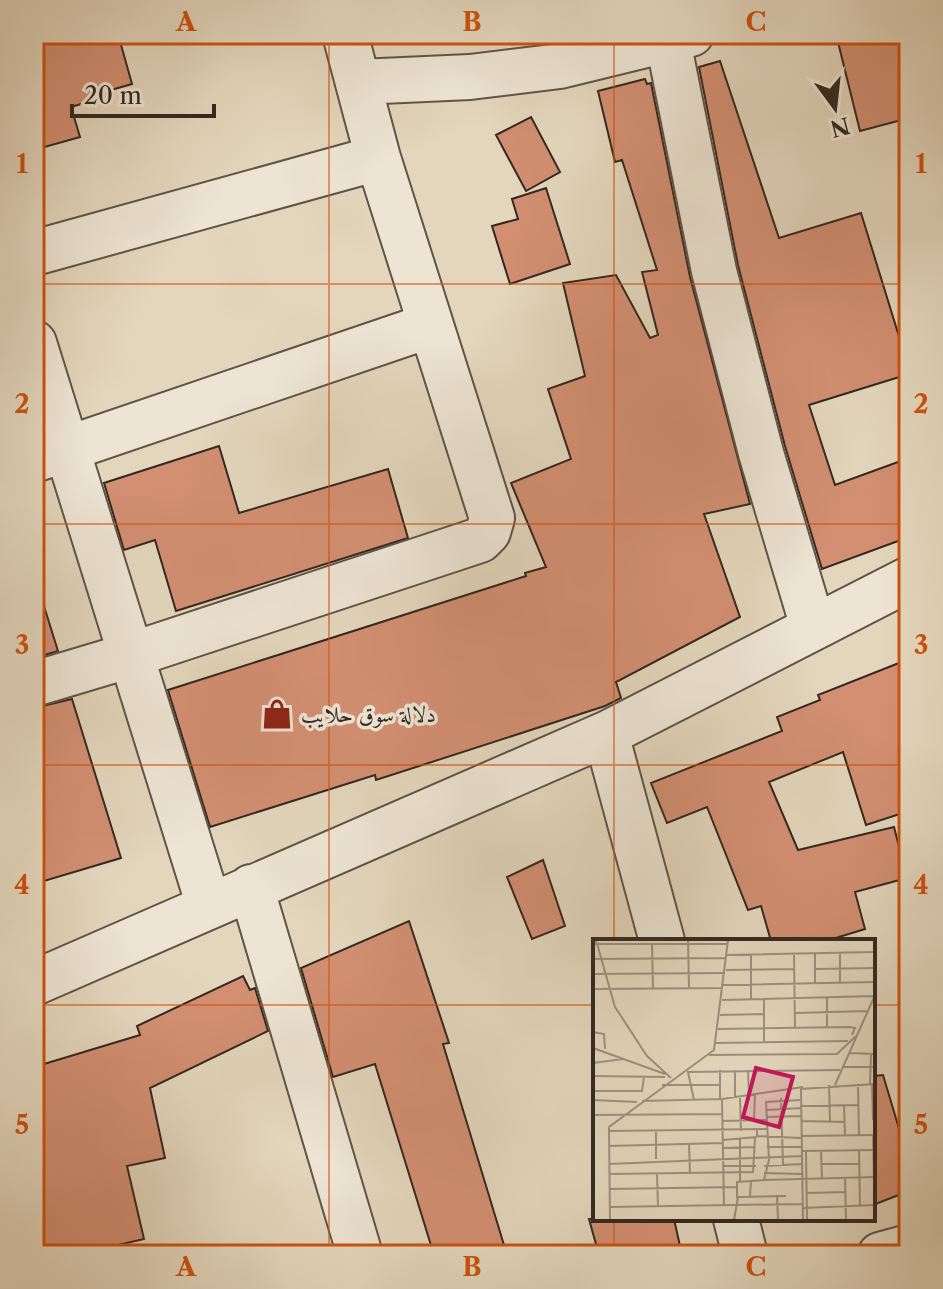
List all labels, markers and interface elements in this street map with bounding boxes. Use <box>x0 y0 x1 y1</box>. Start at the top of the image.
text: A <box>175 6 197 38</box>
text: B <box>462 6 482 38</box>
text: C <box>746 6 766 38</box>
scale bar <box>72 68 214 118</box>
north arrow <box>795 68 875 148</box>
text: 20 m <box>84 81 142 110</box>
text: N <box>827 111 853 142</box>
text: 1 <box>16 148 28 180</box>
text: 1 <box>915 148 927 180</box>
text: 2 <box>14 388 30 420</box>
text: 2 <box>913 388 929 420</box>
text: 3 <box>15 629 29 661</box>
text: 3 <box>914 629 928 661</box>
shop icon: دلالة سوق حلايب <box>260 697 294 731</box>
place label: دلالة سوق حلايب <box>301 701 436 728</box>
text: 4 <box>14 869 30 901</box>
text: 4 <box>913 869 929 901</box>
inset map <box>593 939 875 1221</box>
text: 5 <box>15 1109 29 1141</box>
text: 5 <box>914 1109 928 1141</box>
text: A <box>175 1251 197 1283</box>
text: B <box>462 1251 482 1283</box>
text: C <box>746 1251 766 1283</box>

